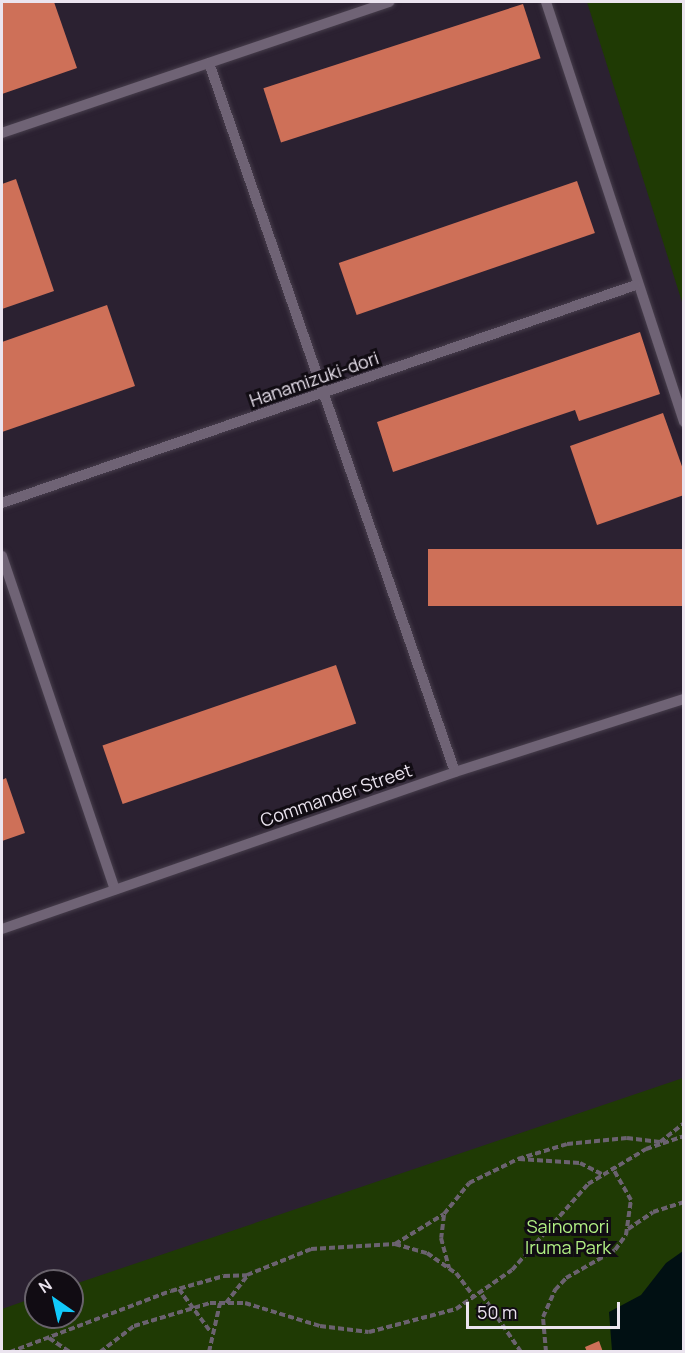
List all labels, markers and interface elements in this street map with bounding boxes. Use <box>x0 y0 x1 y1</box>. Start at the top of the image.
street label: Hanamizuki-dori <box>246 347 382 411</box>
street label: Commander Street <box>257 759 415 831</box>
park label: Sainomori Iruma Park <box>525 1216 611 1258</box>
north arrow <box>24 1269 84 1329</box>
text: N <box>34 1273 56 1298</box>
scale bar <box>469 1290 624 1328</box>
text: 50 m <box>477 1300 517 1324</box>

